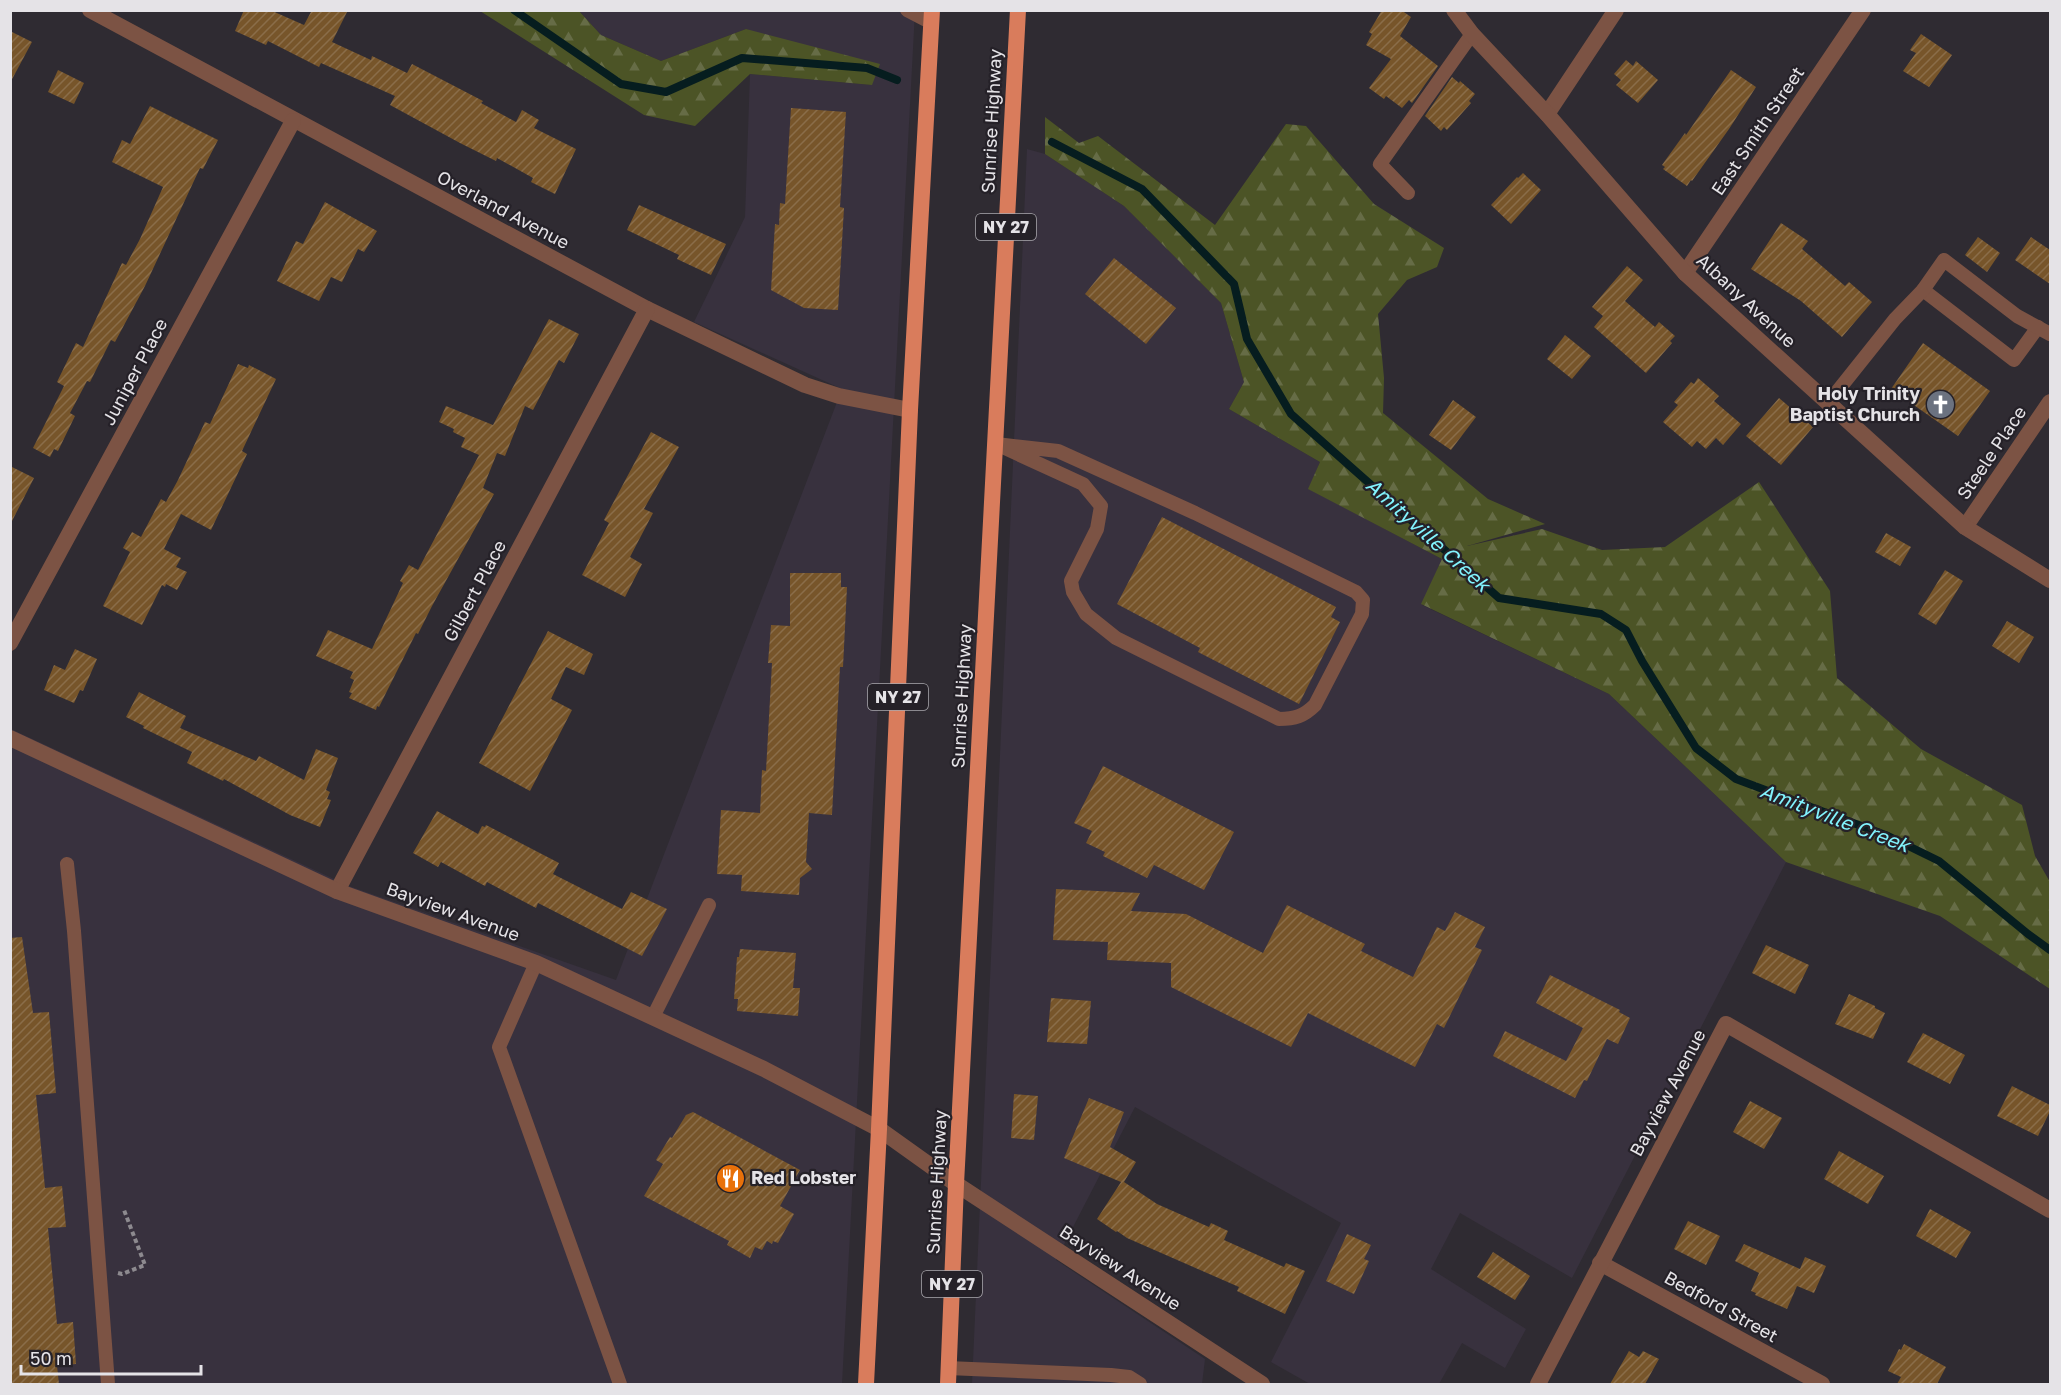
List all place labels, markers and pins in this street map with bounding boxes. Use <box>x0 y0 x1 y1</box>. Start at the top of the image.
place label: Holy Trinity Baptist Church <box>1790 382 1920 425</box>
church icon: Holy Trinity Baptist Church <box>1925 388 1957 420</box>
restaurant icon: Red Lobster <box>714 1162 746 1194</box>
place label: Red Lobster <box>751 1166 856 1188</box>

